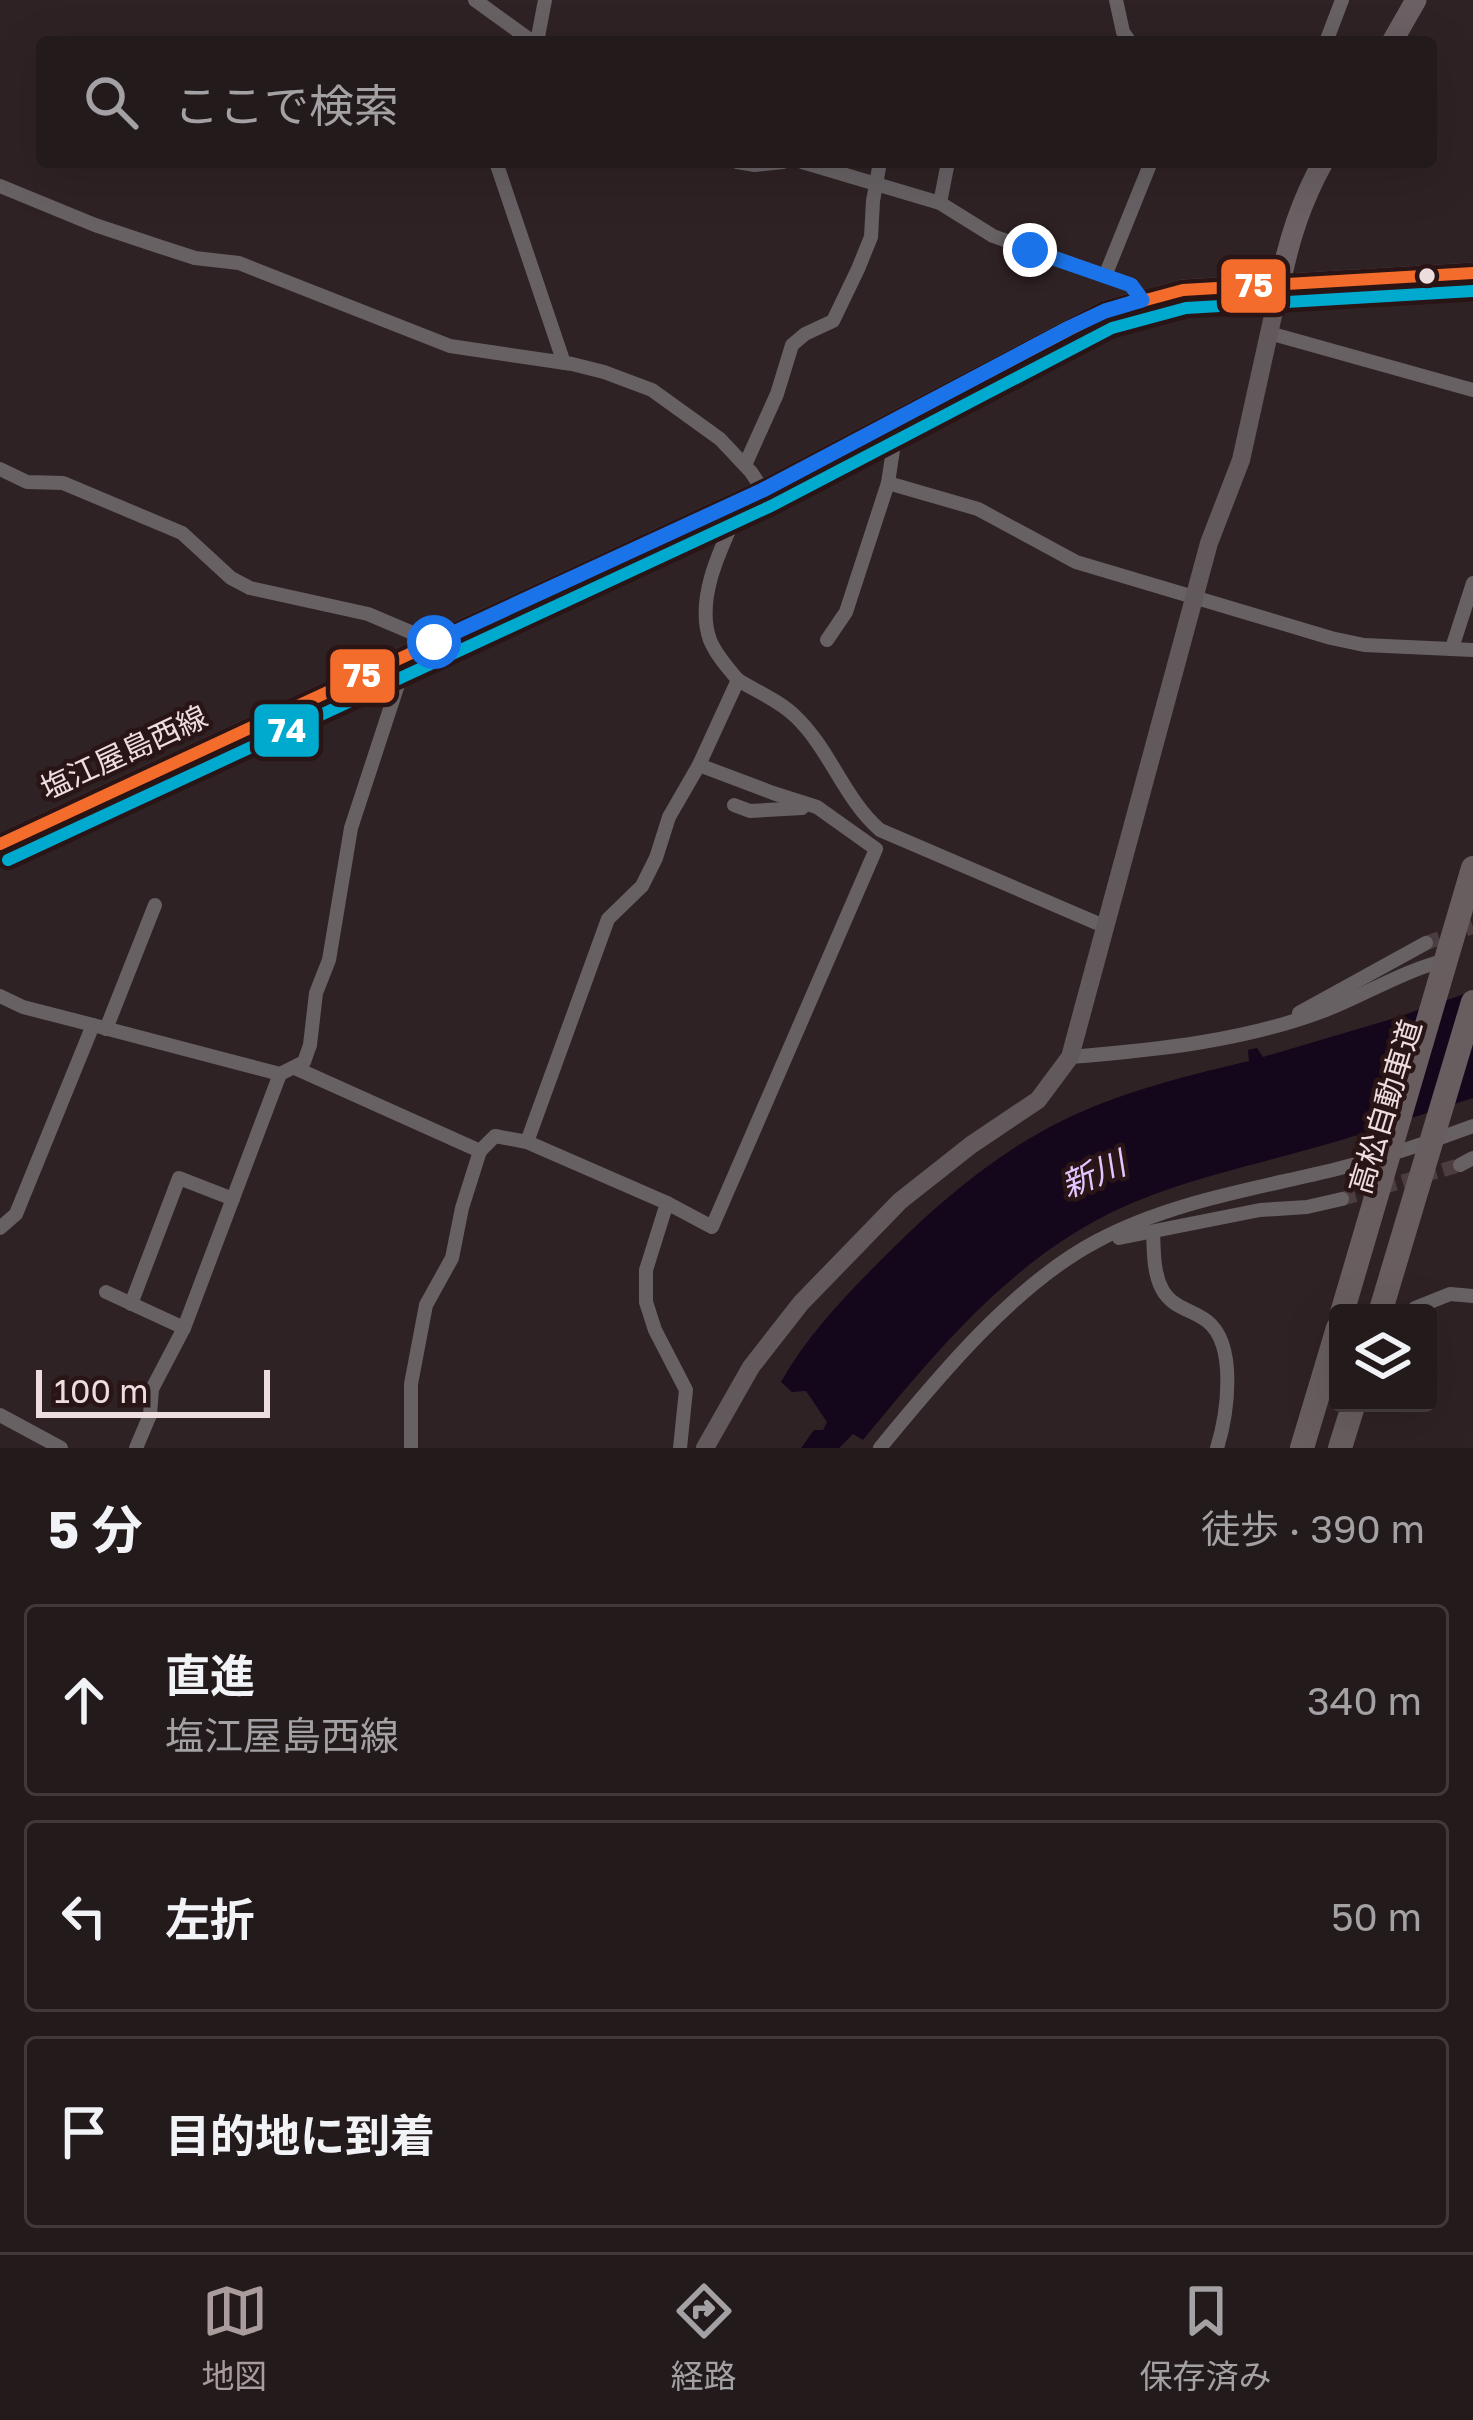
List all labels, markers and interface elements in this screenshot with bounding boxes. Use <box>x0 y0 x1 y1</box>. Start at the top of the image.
search box <box>36 36 1437 168</box>
icon: search <box>78 69 144 135</box>
text: ここで検索 <box>174 78 399 132</box>
route end <box>1003 223 1057 277</box>
line badge: 75 <box>1219 257 1288 315</box>
text: 75 <box>1235 265 1273 304</box>
unlabelled marker <box>1416 265 1438 287</box>
route start <box>407 615 461 669</box>
line badge: 75 <box>328 647 397 705</box>
text: 75 <box>343 655 381 694</box>
street label: 塩江屋島西線 <box>34 698 213 806</box>
line badge: 74 <box>252 702 321 759</box>
text: 74 <box>268 710 306 749</box>
street label: 高松自動車道 <box>1342 1015 1429 1198</box>
water label: 新川 <box>1055 1142 1134 1204</box>
map controls <box>1329 1304 1437 1412</box>
button: layers <box>1329 1304 1437 1412</box>
scale bar <box>36 1364 270 1417</box>
text: 100 m <box>54 1371 148 1410</box>
text: 5 分 <box>48 1498 143 1559</box>
text: 徒歩 · 390 m <box>1201 1505 1425 1552</box>
text: 直進 <box>165 1648 255 1702</box>
icon: ahead <box>51 1667 117 1733</box>
text: 340 m <box>1307 1677 1422 1724</box>
text: 塩江屋島西線 <box>165 1712 399 1759</box>
icon: left <box>51 1883 117 1949</box>
text: 左折 <box>165 1892 255 1946</box>
text: 50 m <box>1331 1893 1422 1940</box>
icon: arrive <box>51 2099 117 2165</box>
text: 目的地に到着 <box>165 2108 435 2162</box>
tab: 地図 <box>202 2278 268 2398</box>
tab: 経路 <box>671 2278 737 2398</box>
tab: 保存済み <box>1140 2278 1272 2398</box>

